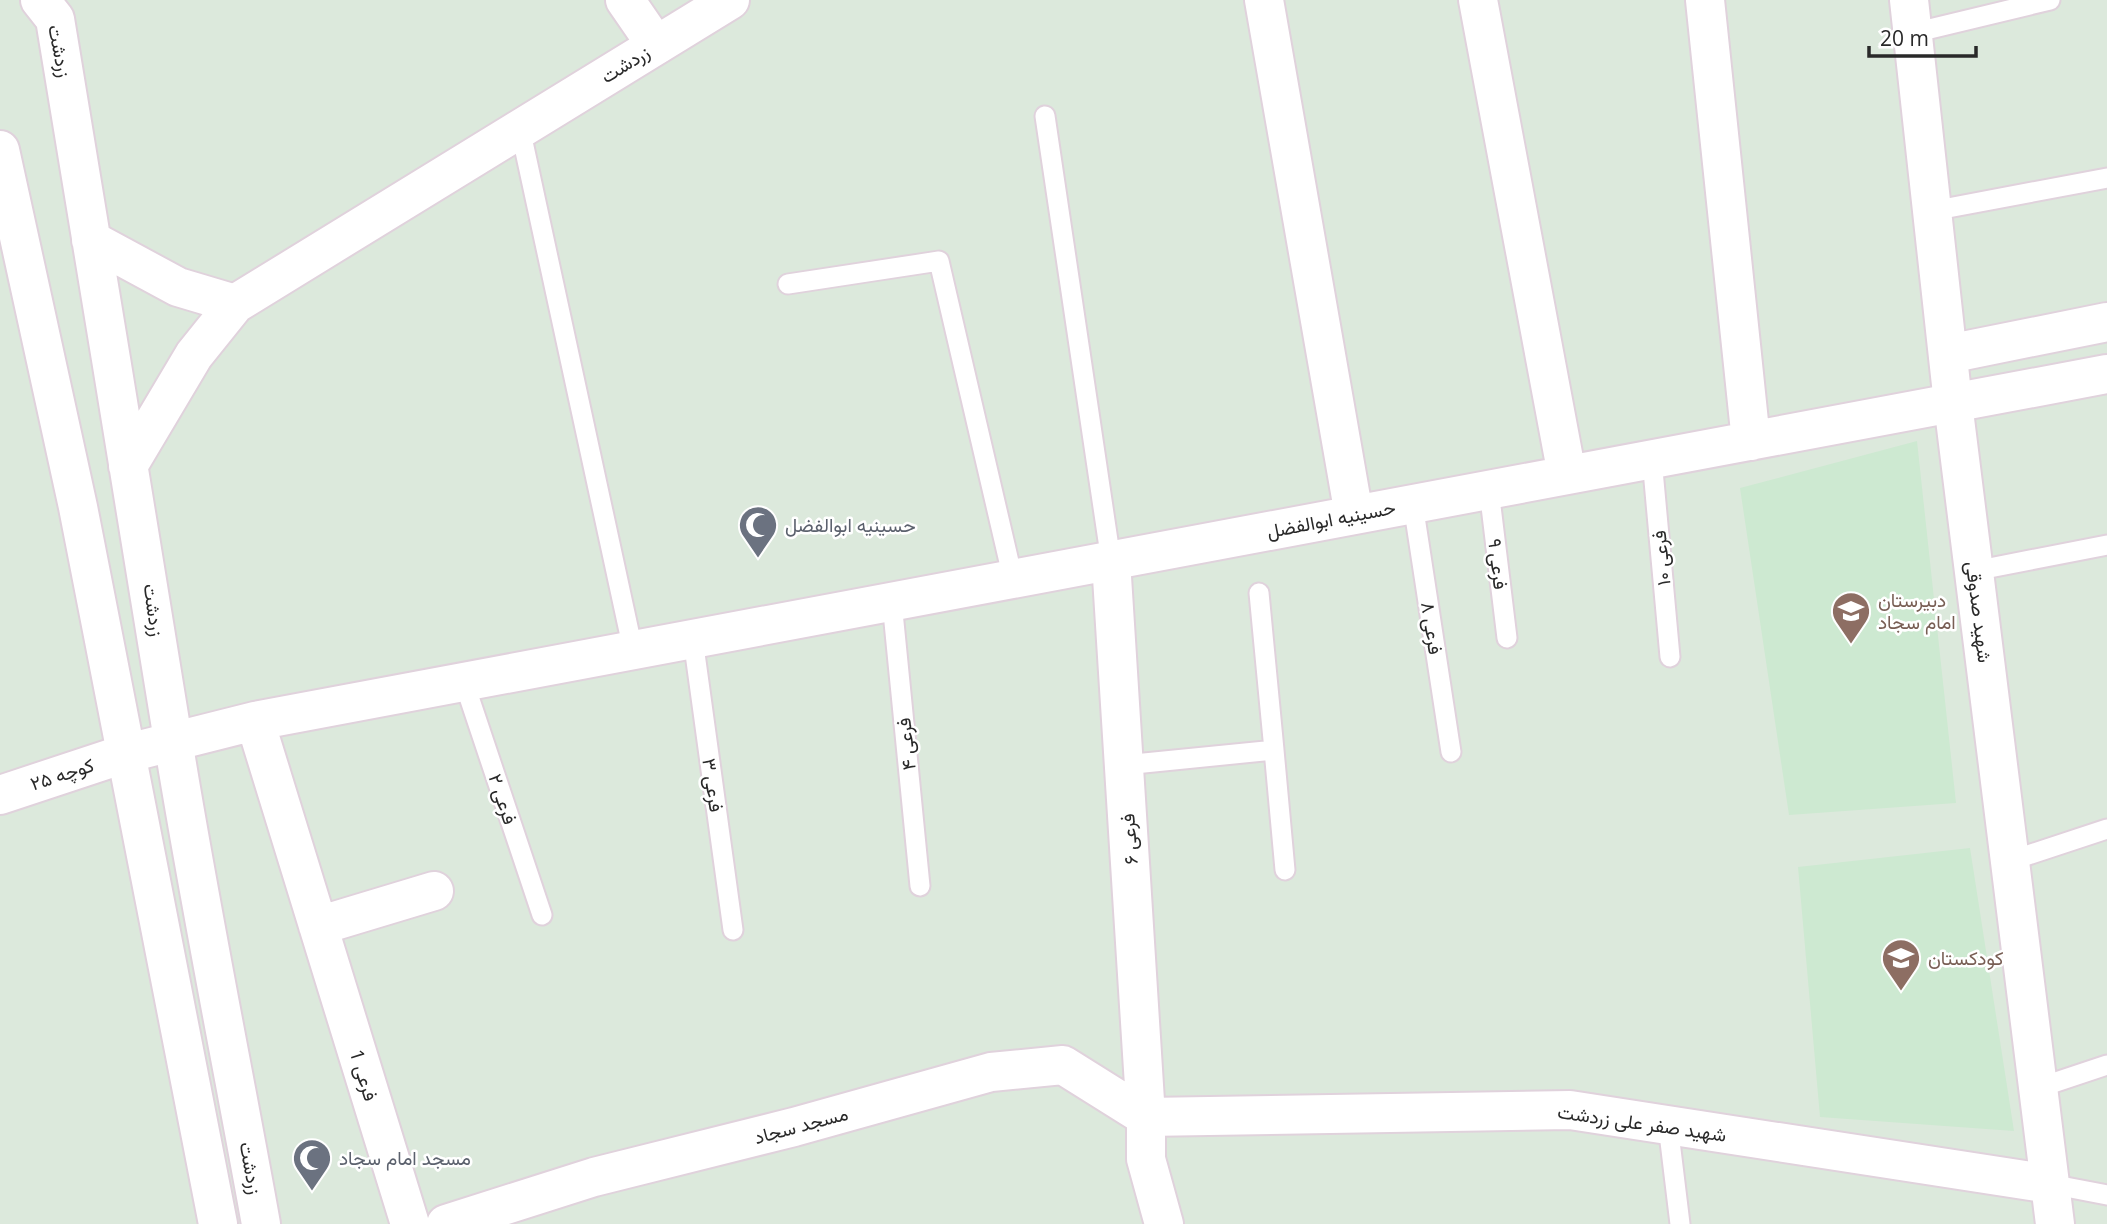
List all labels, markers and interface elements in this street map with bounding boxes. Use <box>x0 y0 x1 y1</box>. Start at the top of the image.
scale bar <box>1869 14 1976 58</box>
street label: زردشت <box>42 23 78 79</box>
text: 20 m <box>1880 24 1929 52</box>
street label: زردشت <box>596 39 654 89</box>
street label: حسینیه ابوالفضل <box>1264 494 1398 544</box>
mosque icon: حسینیه ابوالفضل <box>737 504 779 559</box>
place label: حسینیه ابوالفضل <box>785 512 916 538</box>
street label: فرعی ۱۰ <box>1646 529 1676 587</box>
street label: فرعی ۹ <box>1482 537 1514 591</box>
street label: شهید صدوقی <box>1960 560 1998 664</box>
street label: زردشت <box>137 582 171 638</box>
place label: دبیرستان امام سجاد <box>1878 587 1956 635</box>
school or university icon: دبیرستان امام سجاد <box>1830 590 1872 645</box>
street label: فرعی ۸ <box>1415 600 1449 656</box>
street label: فرعی ۴ <box>890 716 922 772</box>
street label: ۲۵ کوچه <box>27 752 98 797</box>
street label: فرعی ۳ <box>696 756 730 814</box>
street label: فرعی ۲ <box>483 770 523 828</box>
street label: فرعی ۶ <box>1114 813 1144 865</box>
school or university icon: کودکستان <box>1880 937 1922 992</box>
place label: کودکستان <box>1928 945 2003 971</box>
street label: فرعی 1 <box>344 1046 384 1104</box>
street label: شهید صفر علی زردشت <box>1556 1098 1728 1148</box>
street label: مسجد سجاد <box>751 1100 851 1150</box>
mosque icon: مسجد امام سجاد <box>291 1137 333 1192</box>
street label: زردشت <box>234 1140 268 1196</box>
place label: مسجد امام سجاد <box>339 1145 471 1171</box>

